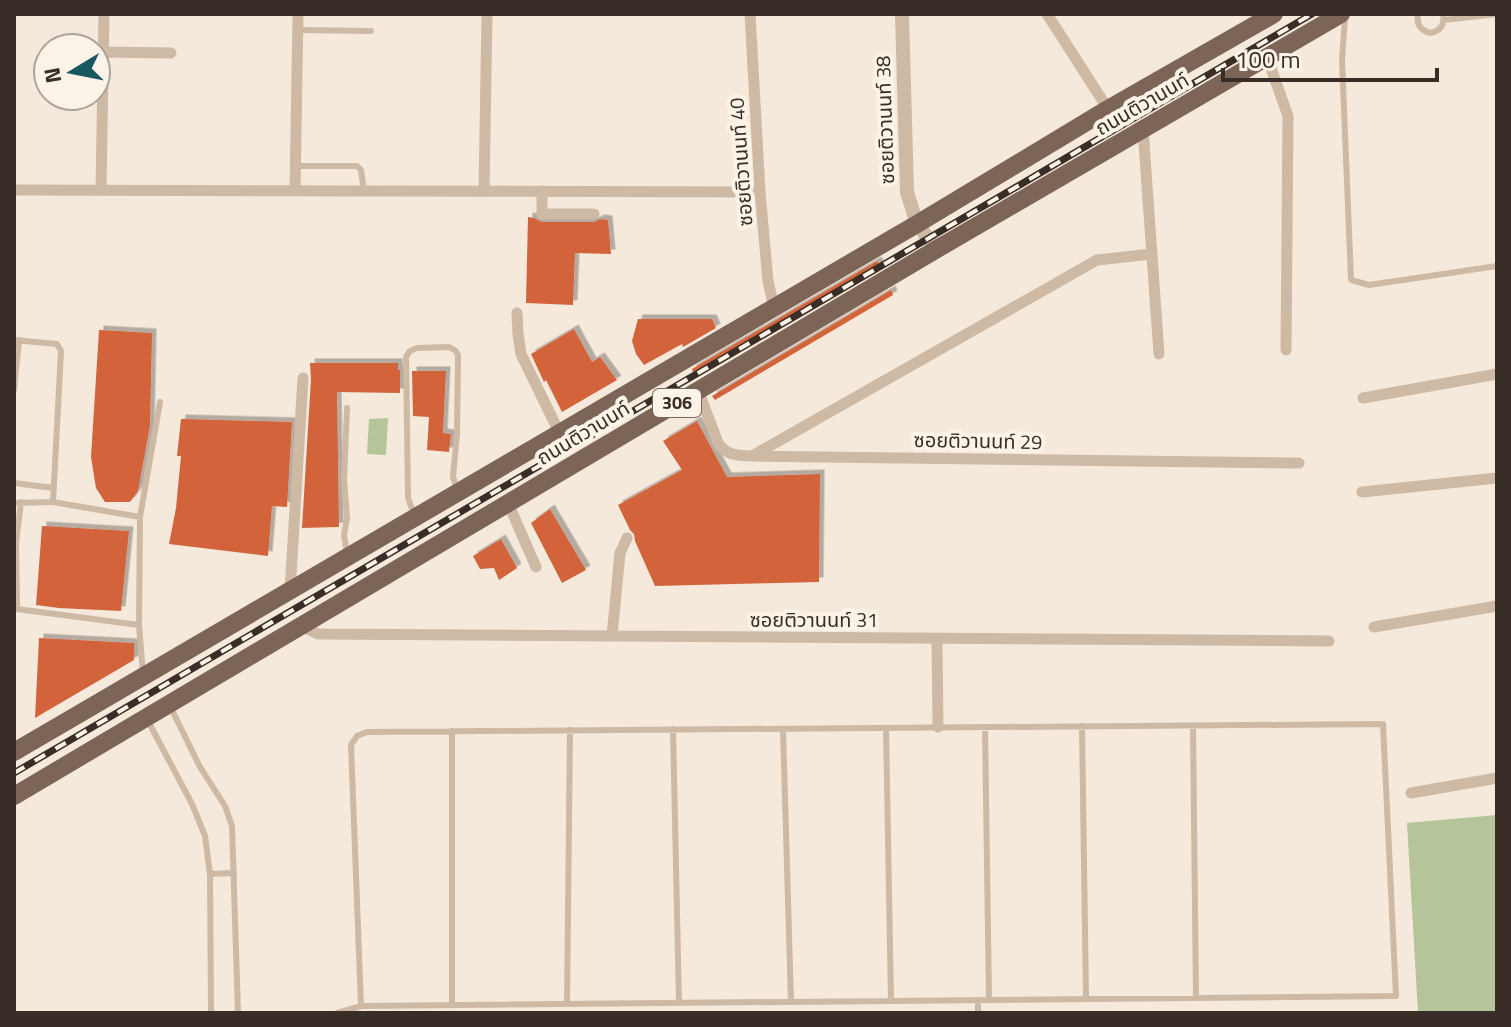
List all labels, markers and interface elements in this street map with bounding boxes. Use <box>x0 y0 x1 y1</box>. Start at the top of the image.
north arrow <box>32 32 112 112</box>
scale bar <box>1223 32 1437 82</box>
text: 100 m <box>1235 41 1301 77</box>
street label: ซอยติวานนท์ 38 <box>867 55 902 185</box>
street label: ถนนติวานนท์ <box>1089 64 1195 143</box>
text: N <box>34 65 70 86</box>
street label: ซอยติวานนท์ 40 <box>721 97 760 227</box>
road number: 306 <box>653 389 701 417</box>
street label: ถนนติวานนท์ <box>530 393 635 473</box>
street label: ซอยติวานนท์ 29 <box>913 424 1043 457</box>
street label: ซอยติวานนท์ 31 <box>750 604 878 635</box>

